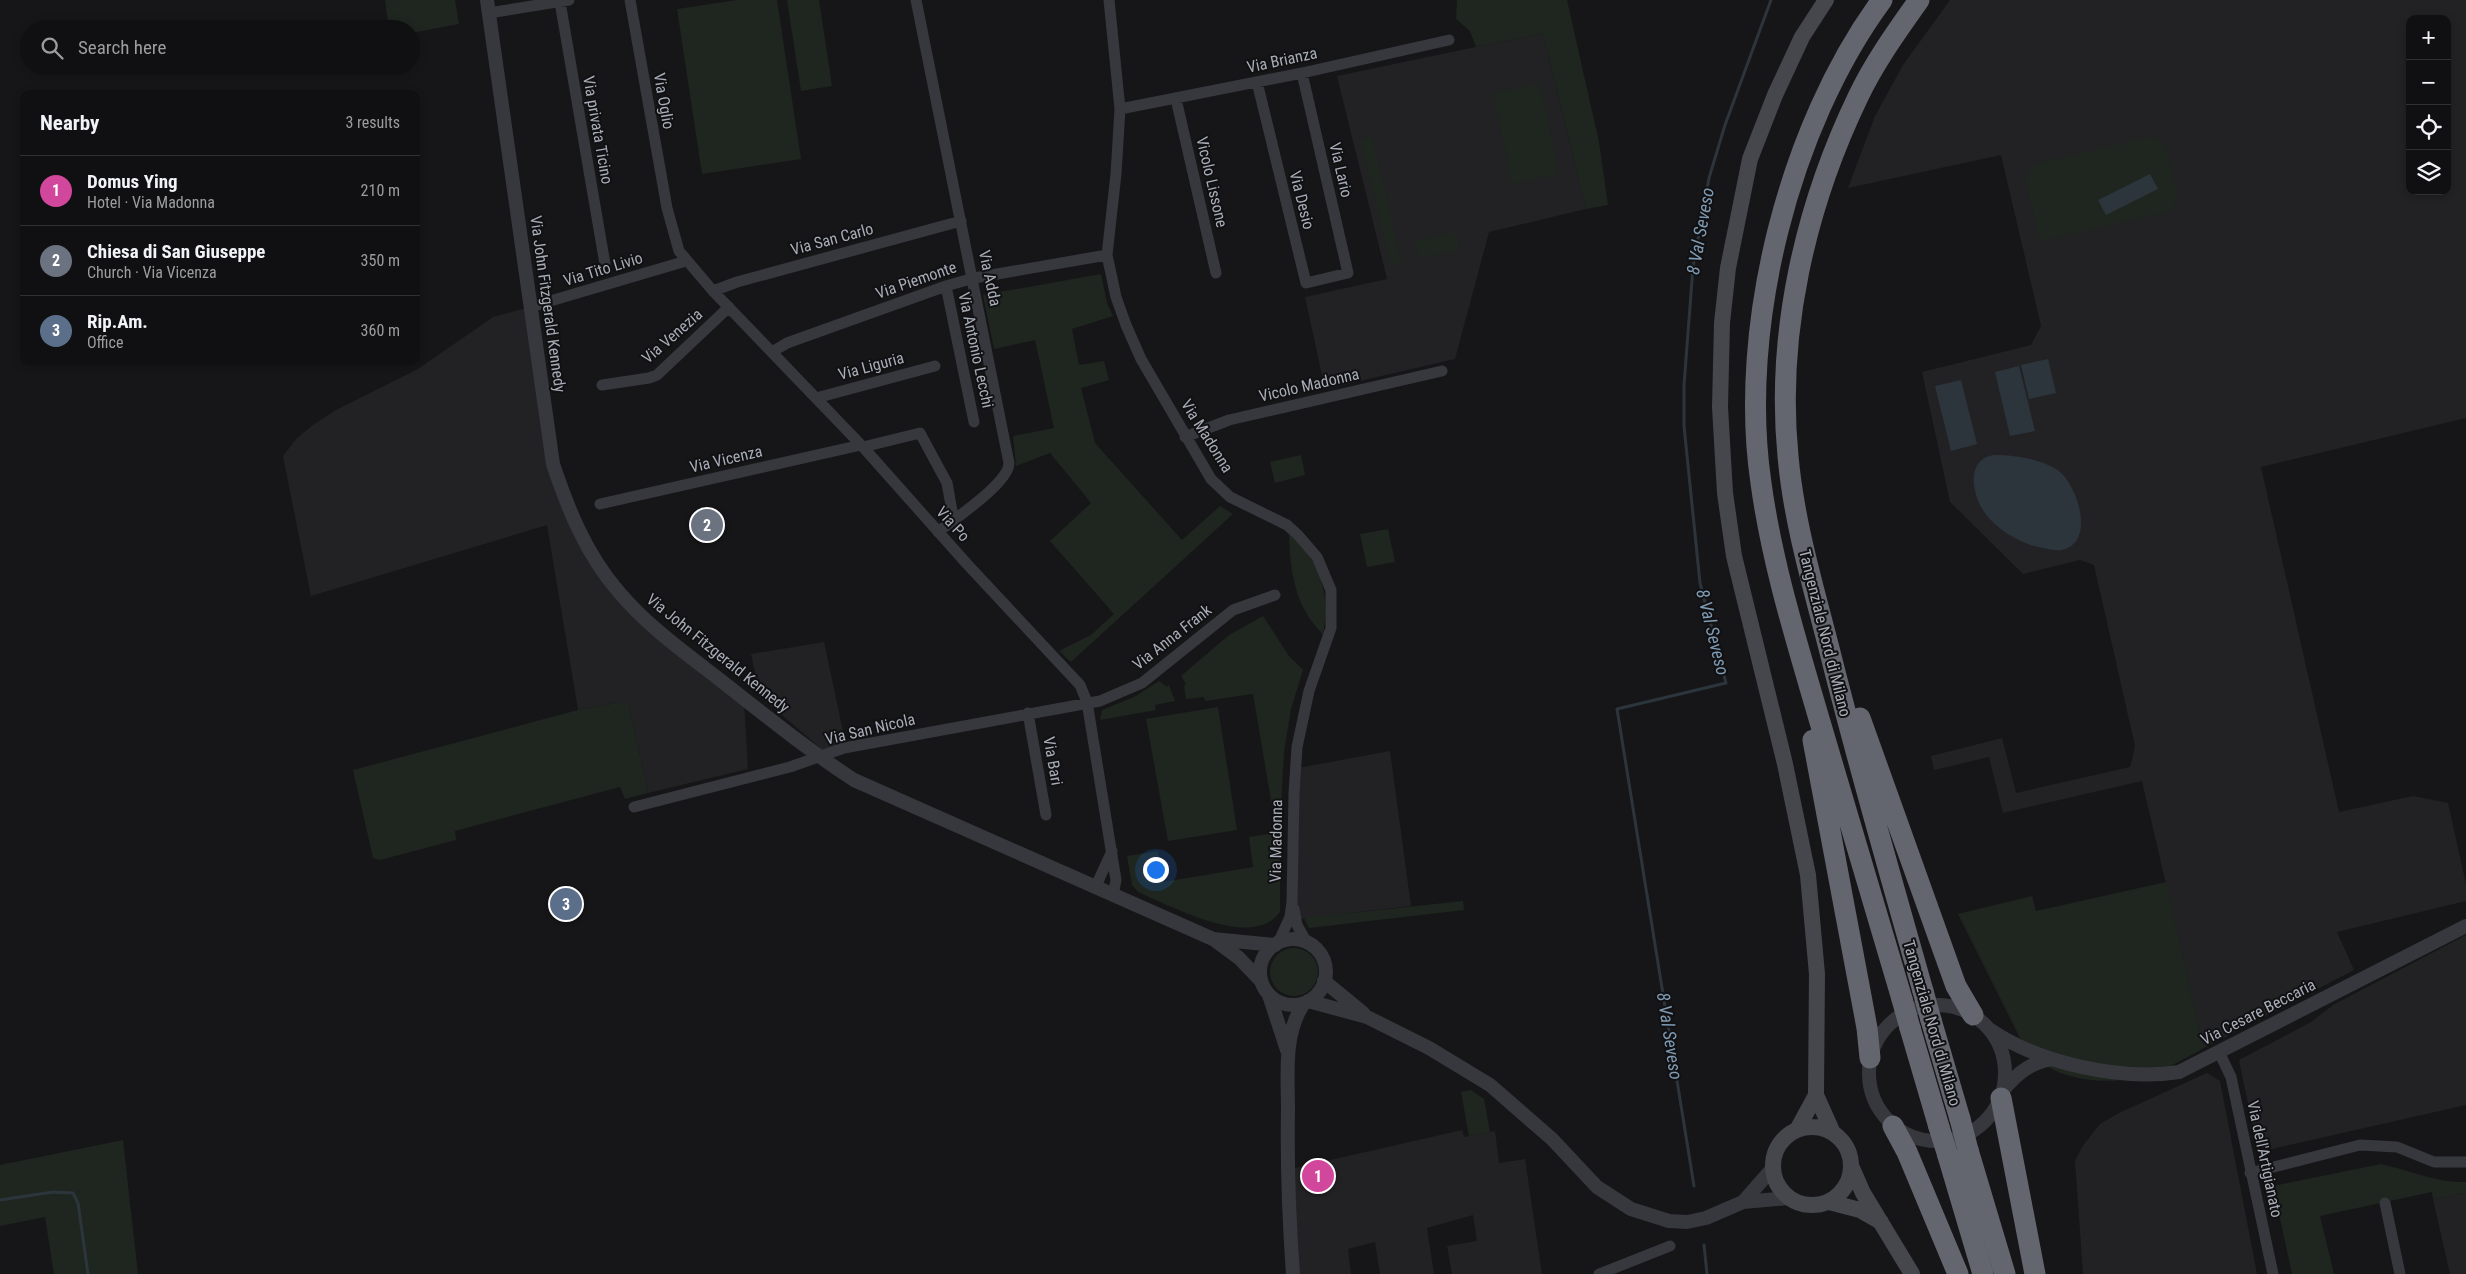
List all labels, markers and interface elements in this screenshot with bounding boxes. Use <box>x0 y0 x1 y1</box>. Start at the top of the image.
map controls <box>2406 15 2451 195</box>
button: + <box>2406 15 2451 60</box>
search box <box>20 20 420 75</box>
icon: search <box>38 34 66 62</box>
text: Search here <box>78 36 166 59</box>
street label: Via Brianza <box>1245 43 1319 77</box>
button: − <box>2406 60 2451 105</box>
street label: Via Oglio <box>650 71 678 131</box>
street label: Via privata Ticino <box>579 74 617 186</box>
button: locate <box>2406 105 2451 150</box>
text: Nearby <box>40 111 99 135</box>
text: 3 results <box>345 113 400 132</box>
street label: Vicolo Lissone <box>1192 135 1232 229</box>
street label: Via Lario <box>1325 141 1357 199</box>
button: layers <box>2406 150 2451 195</box>
street label: Via Desio <box>1286 169 1318 231</box>
text: Domus Ying <box>87 170 178 193</box>
text: 1 <box>52 181 60 200</box>
text: 210 m <box>361 181 400 200</box>
water label: 8 Val Seveso <box>1682 186 1718 276</box>
text: Hotel · Via Madonna <box>87 193 215 212</box>
street label: Via John Fitzgerald Kennedy <box>526 214 570 394</box>
street label: Via San Carlo <box>789 219 875 259</box>
text: Chiesa di San Giuseppe <box>87 240 265 263</box>
street label: Via Tito Livio <box>561 248 645 290</box>
street label: Via Adda <box>975 248 1005 308</box>
text: 2 <box>52 251 60 270</box>
text: 350 m <box>361 251 400 270</box>
street label: Via Piemonte <box>873 257 959 303</box>
text: Church · Via Vicenza <box>87 263 217 282</box>
street label: Via Antonio Lecchi <box>954 290 998 410</box>
street label: Via Venezia <box>638 305 706 367</box>
text: Rip.Am. <box>87 310 148 333</box>
text: 3 <box>52 321 60 340</box>
text: 360 m <box>361 321 400 340</box>
text: Office <box>87 333 123 352</box>
street label: Via Liguria <box>836 348 906 384</box>
street label: Vicolo Madonna <box>1257 364 1361 406</box>
street label: Via Madonna <box>1177 396 1237 476</box>
street label: Via Vicenza <box>688 441 764 477</box>
street label: Via Po <box>932 502 974 546</box>
pin: 2 <box>691 506 723 544</box>
street label: Tangenziale Nord di Milano <box>1795 547 1855 719</box>
water label: 8 Val Seveso <box>1692 587 1734 677</box>
street label: Via John Fitzgerald Kennedy <box>643 589 794 717</box>
street label: Via Anna Frank <box>1129 600 1216 674</box>
street label: Via San Nicola <box>823 709 917 749</box>
street label: Via Bari <box>1039 735 1067 787</box>
street label: Via Madonna <box>1266 799 1286 883</box>
your location <box>1143 857 1169 883</box>
pin: 3 <box>550 885 582 923</box>
street label: Tangenziale Nord di Milano <box>1899 938 1965 1108</box>
street label: Via Cesare Beccaria <box>2197 975 2319 1049</box>
water label: 8 Val Seveso <box>1653 991 1687 1081</box>
street label: Via dell'Artigianato <box>2243 1099 2287 1219</box>
pin: 1 <box>1302 1157 1334 1195</box>

